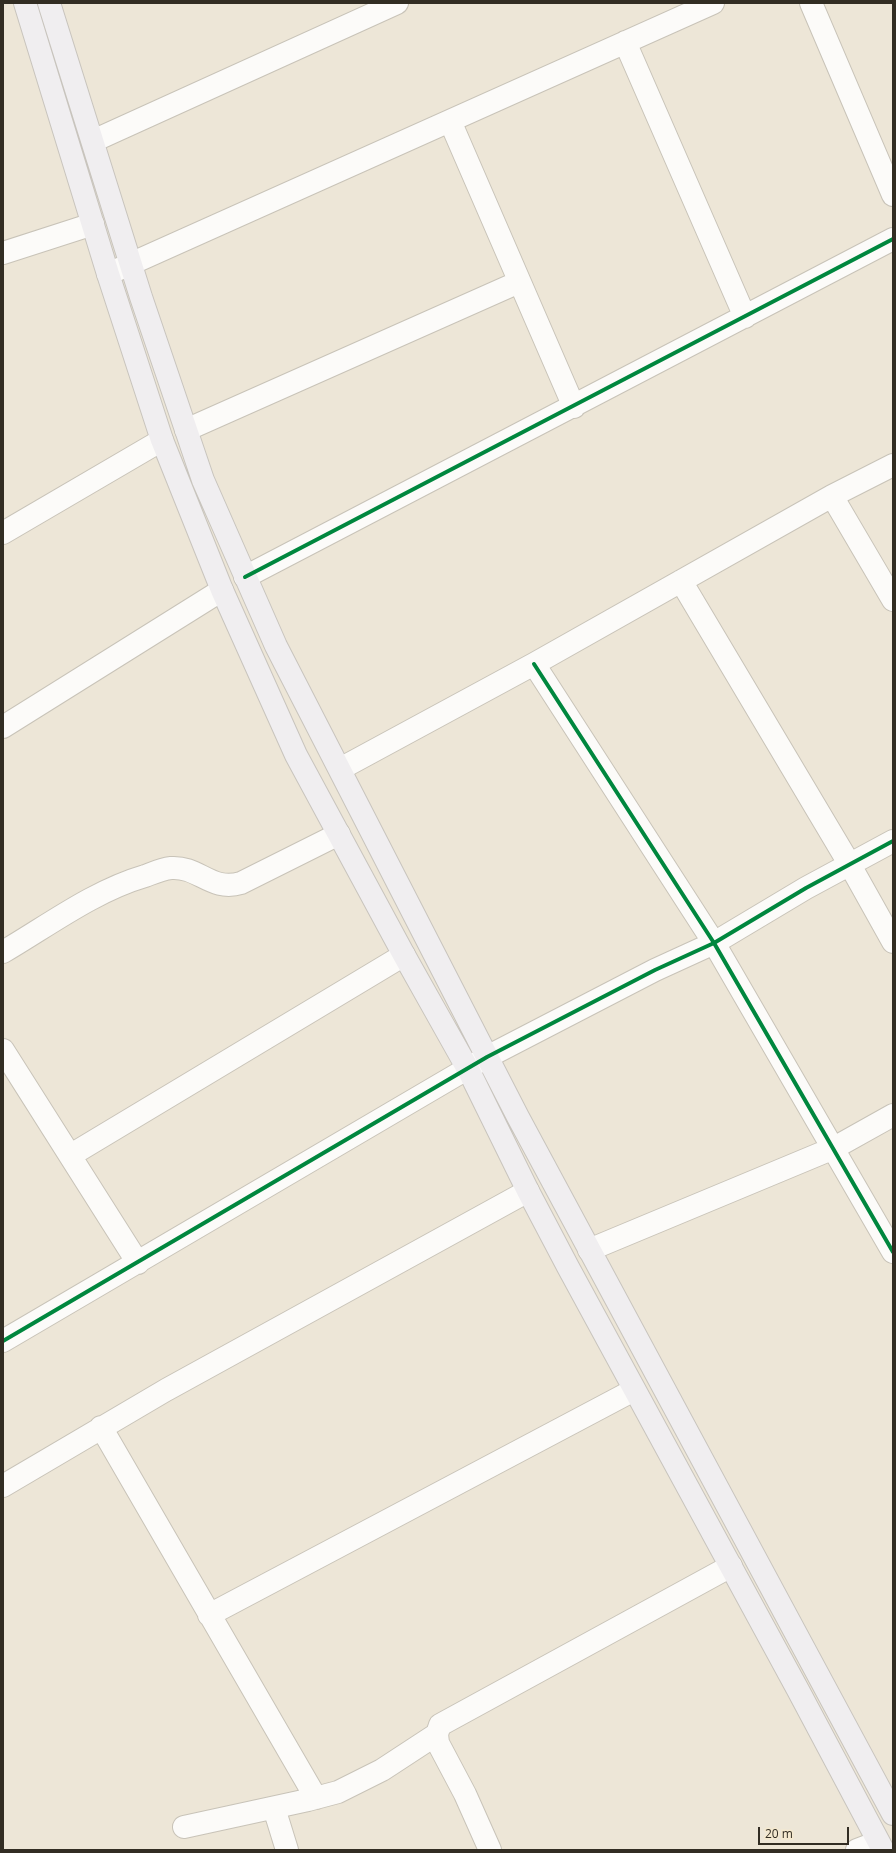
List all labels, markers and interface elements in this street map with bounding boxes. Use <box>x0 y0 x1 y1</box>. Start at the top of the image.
scale bar <box>760 1819 851 1845</box>
text: 20 m <box>765 1825 793 1842</box>

